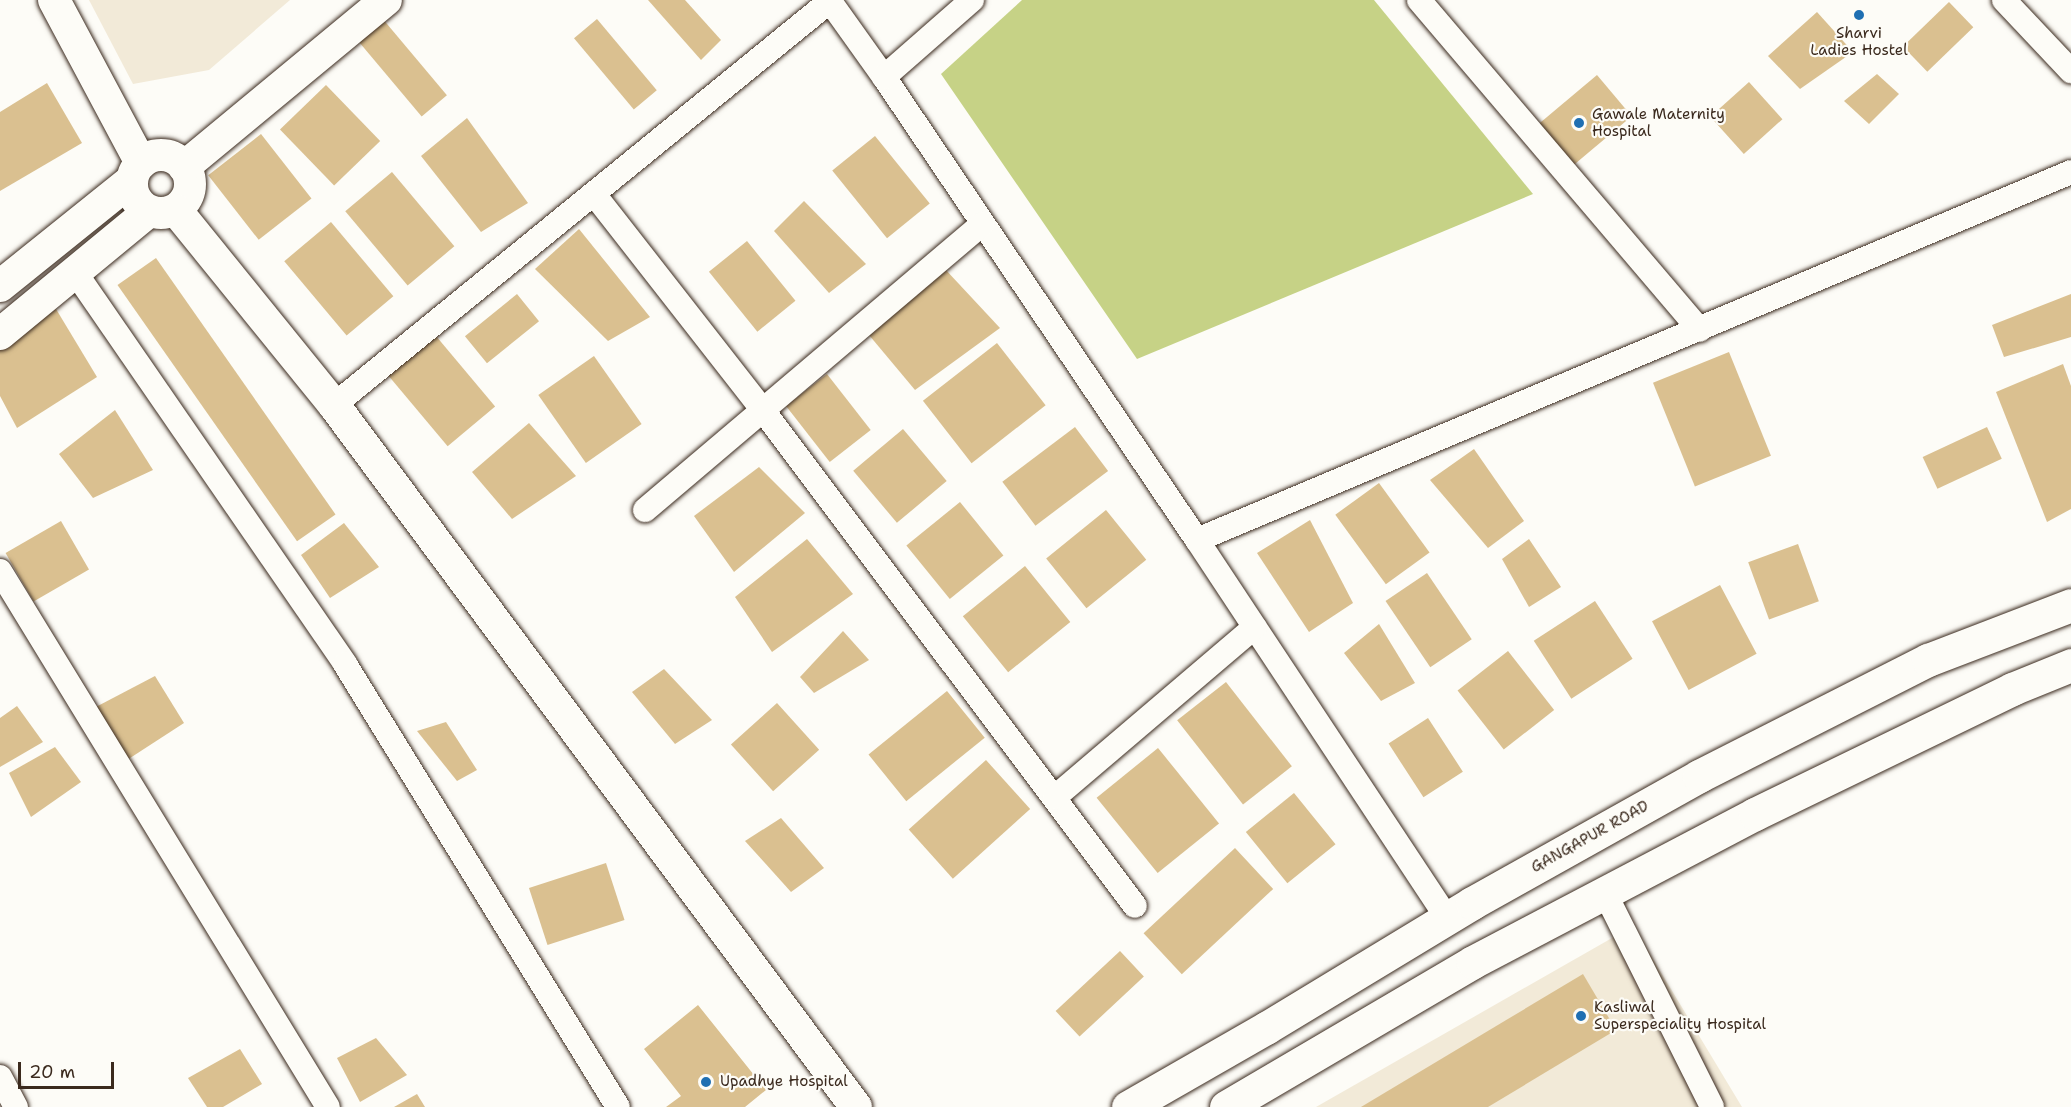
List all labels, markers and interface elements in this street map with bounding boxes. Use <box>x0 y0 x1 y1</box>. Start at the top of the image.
marker: Sharvi Ladies Hostel <box>1852 8 1866 22</box>
place label: Sharvi Ladies Hostel <box>1810 24 1908 59</box>
place label: Gawale Maternity Hospital <box>1592 105 1725 140</box>
marker: Gawale Maternity Hospital <box>1570 114 1588 132</box>
street label: GANGAPUR ROAD <box>1528 797 1652 877</box>
place label: Kasliwal Superspeciality Hospital <box>1594 998 1766 1033</box>
marker: Kasliwal Superspeciality Hospital <box>1572 1007 1590 1025</box>
scale bar <box>21 1050 117 1088</box>
text: 20 m <box>29 1060 75 1084</box>
marker: Upadhye Hospital <box>697 1073 715 1091</box>
place label: Upadhye Hospital <box>720 1073 848 1091</box>

